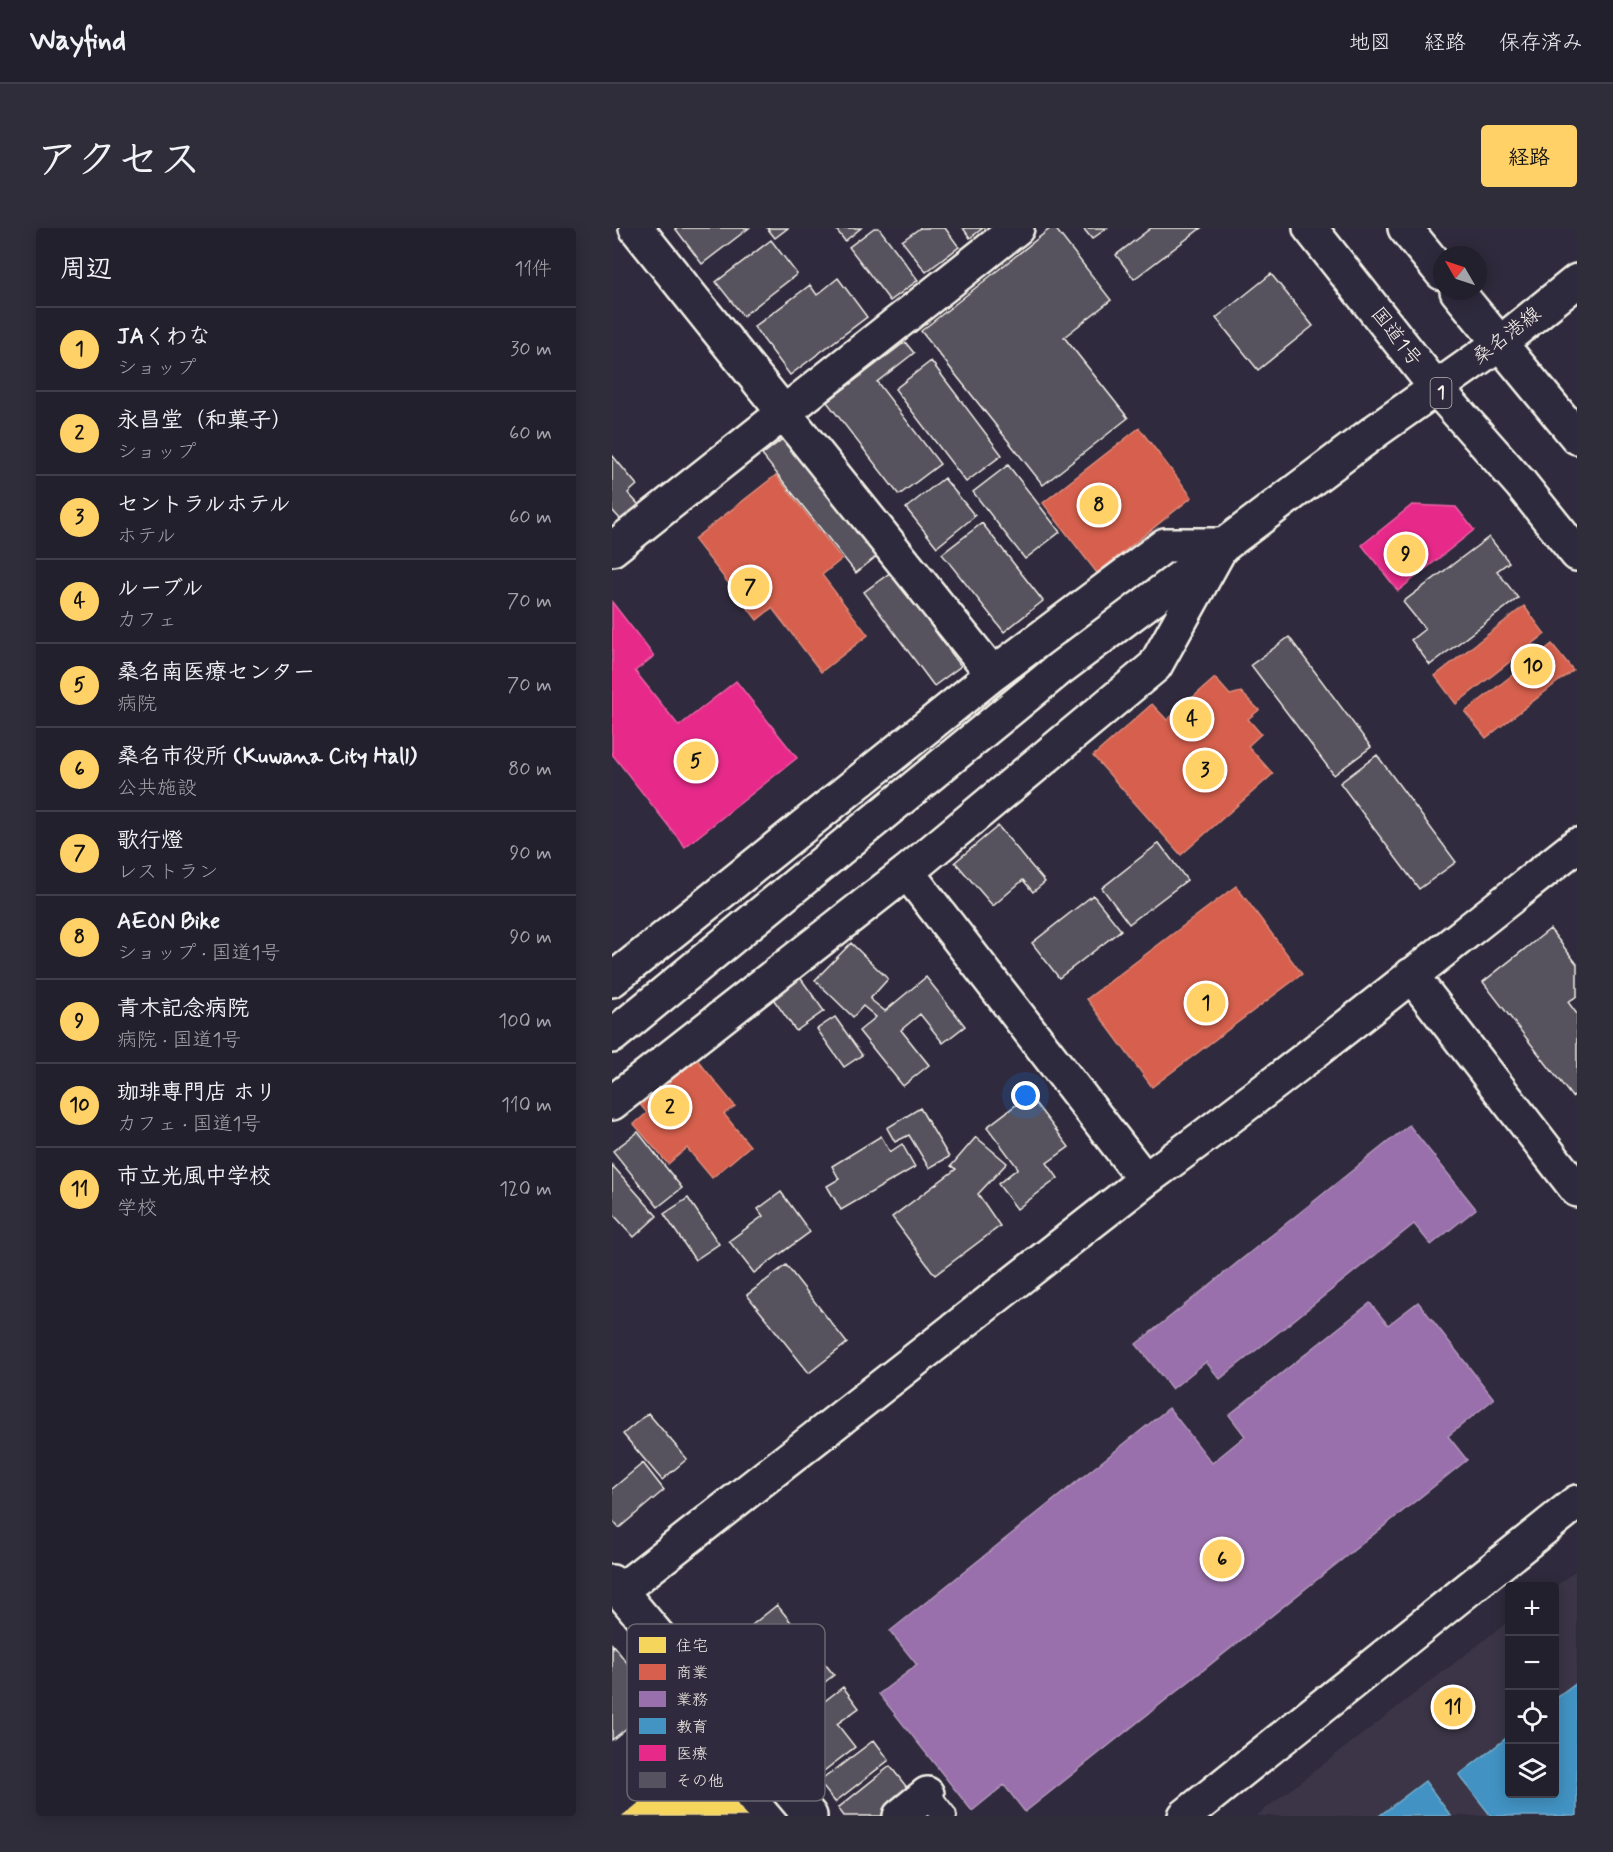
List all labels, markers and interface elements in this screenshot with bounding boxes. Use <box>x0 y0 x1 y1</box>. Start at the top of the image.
text: Wayfind <box>30 23 126 60</box>
text: 地図 <box>1349 29 1391 57</box>
text: 経路 <box>1424 29 1466 57</box>
text: 保存済み <box>1499 29 1583 57</box>
button: 経路 <box>1481 125 1577 187</box>
text: アクセス <box>36 134 201 189</box>
north arrow <box>1433 246 1487 300</box>
text: 周辺 <box>60 253 112 287</box>
text: 11件 <box>514 256 552 283</box>
street label: 桑名港線 <box>1467 301 1547 371</box>
street label: 国道1号 <box>1364 302 1428 372</box>
text: JAくわな <box>117 323 210 351</box>
text: 1 <box>75 336 84 363</box>
text: 30 m <box>510 336 552 363</box>
text: ショップ <box>117 355 196 382</box>
road number: 1 <box>1430 378 1452 408</box>
text: 永昌堂（和菓子） <box>117 407 293 435</box>
text: 2 <box>75 420 84 447</box>
text: 60 m <box>509 420 552 447</box>
text: ショップ <box>117 439 196 466</box>
pin: 8 <box>1080 482 1118 528</box>
text: セントラルホテル <box>117 491 291 519</box>
text: 3 <box>75 504 84 531</box>
text: 60 m <box>509 504 552 531</box>
text: ホテル <box>117 523 176 550</box>
pin: 9 <box>1386 532 1426 576</box>
pin: 7 <box>730 564 770 610</box>
text: ルーブル <box>117 575 204 603</box>
text: 4 <box>74 588 85 615</box>
text: 70 m <box>507 588 552 615</box>
text: カフェ <box>117 607 177 634</box>
pin: 10 <box>1514 644 1552 688</box>
text: 桑名南医療センター <box>117 659 315 687</box>
text: 5 <box>74 672 86 699</box>
text: 70 m <box>507 672 552 699</box>
text: 病院 <box>117 691 157 718</box>
pin: 4 <box>1172 696 1212 742</box>
pin: 5 <box>676 738 716 784</box>
text: 桑名市役所 (Kuwana City Hall) <box>117 743 417 771</box>
pin: 3 <box>1186 748 1224 792</box>
text: 6 <box>74 756 85 783</box>
text: 80 m <box>508 756 552 783</box>
text: 公共施設 <box>117 775 197 802</box>
text: 歌行燈 <box>117 827 183 855</box>
text: 7 <box>73 840 86 867</box>
text: 90 m <box>509 840 552 867</box>
text: レストラン <box>117 859 219 886</box>
text: AEON Bike <box>117 908 220 936</box>
text: 8 <box>74 924 85 951</box>
text: 90 m <box>509 924 552 951</box>
text: ショップ · 国道1号 <box>117 940 281 967</box>
pin: 1 <box>1186 980 1226 1026</box>
text: 青木記念病院 <box>117 995 249 1023</box>
text: 9 <box>75 1008 84 1035</box>
text: 100 m <box>498 1008 552 1035</box>
text: 病院 · 国道1号 <box>117 1027 241 1054</box>
text: 珈琲専門店 ホリ <box>117 1079 277 1107</box>
your location <box>1011 1081 1040 1110</box>
pin: 2 <box>650 1084 690 1130</box>
text: 10 <box>69 1092 90 1119</box>
text: 110 m <box>501 1092 552 1119</box>
text: カフェ · 国道1号 <box>117 1111 261 1138</box>
text: 市立光風中学校 <box>117 1163 271 1191</box>
text: 11 <box>71 1176 88 1203</box>
text: 120 m <box>499 1176 552 1203</box>
text: 学校 <box>117 1195 157 1222</box>
pin: 6 <box>1202 1536 1242 1582</box>
map controls <box>1505 1582 1559 1798</box>
button: + <box>1505 1582 1559 1636</box>
legend <box>627 1624 825 1801</box>
text: 住宅 <box>676 1636 708 1657</box>
button: − <box>1505 1636 1559 1690</box>
text: 商業 <box>676 1663 708 1684</box>
pin: 11 <box>1434 1684 1472 1730</box>
text: 業務 <box>676 1690 708 1711</box>
button: locate <box>1505 1690 1559 1744</box>
text: 教育 <box>676 1717 708 1738</box>
text: 医療 <box>676 1744 708 1765</box>
button: layers <box>1505 1744 1559 1798</box>
text: その他 <box>676 1771 724 1792</box>

